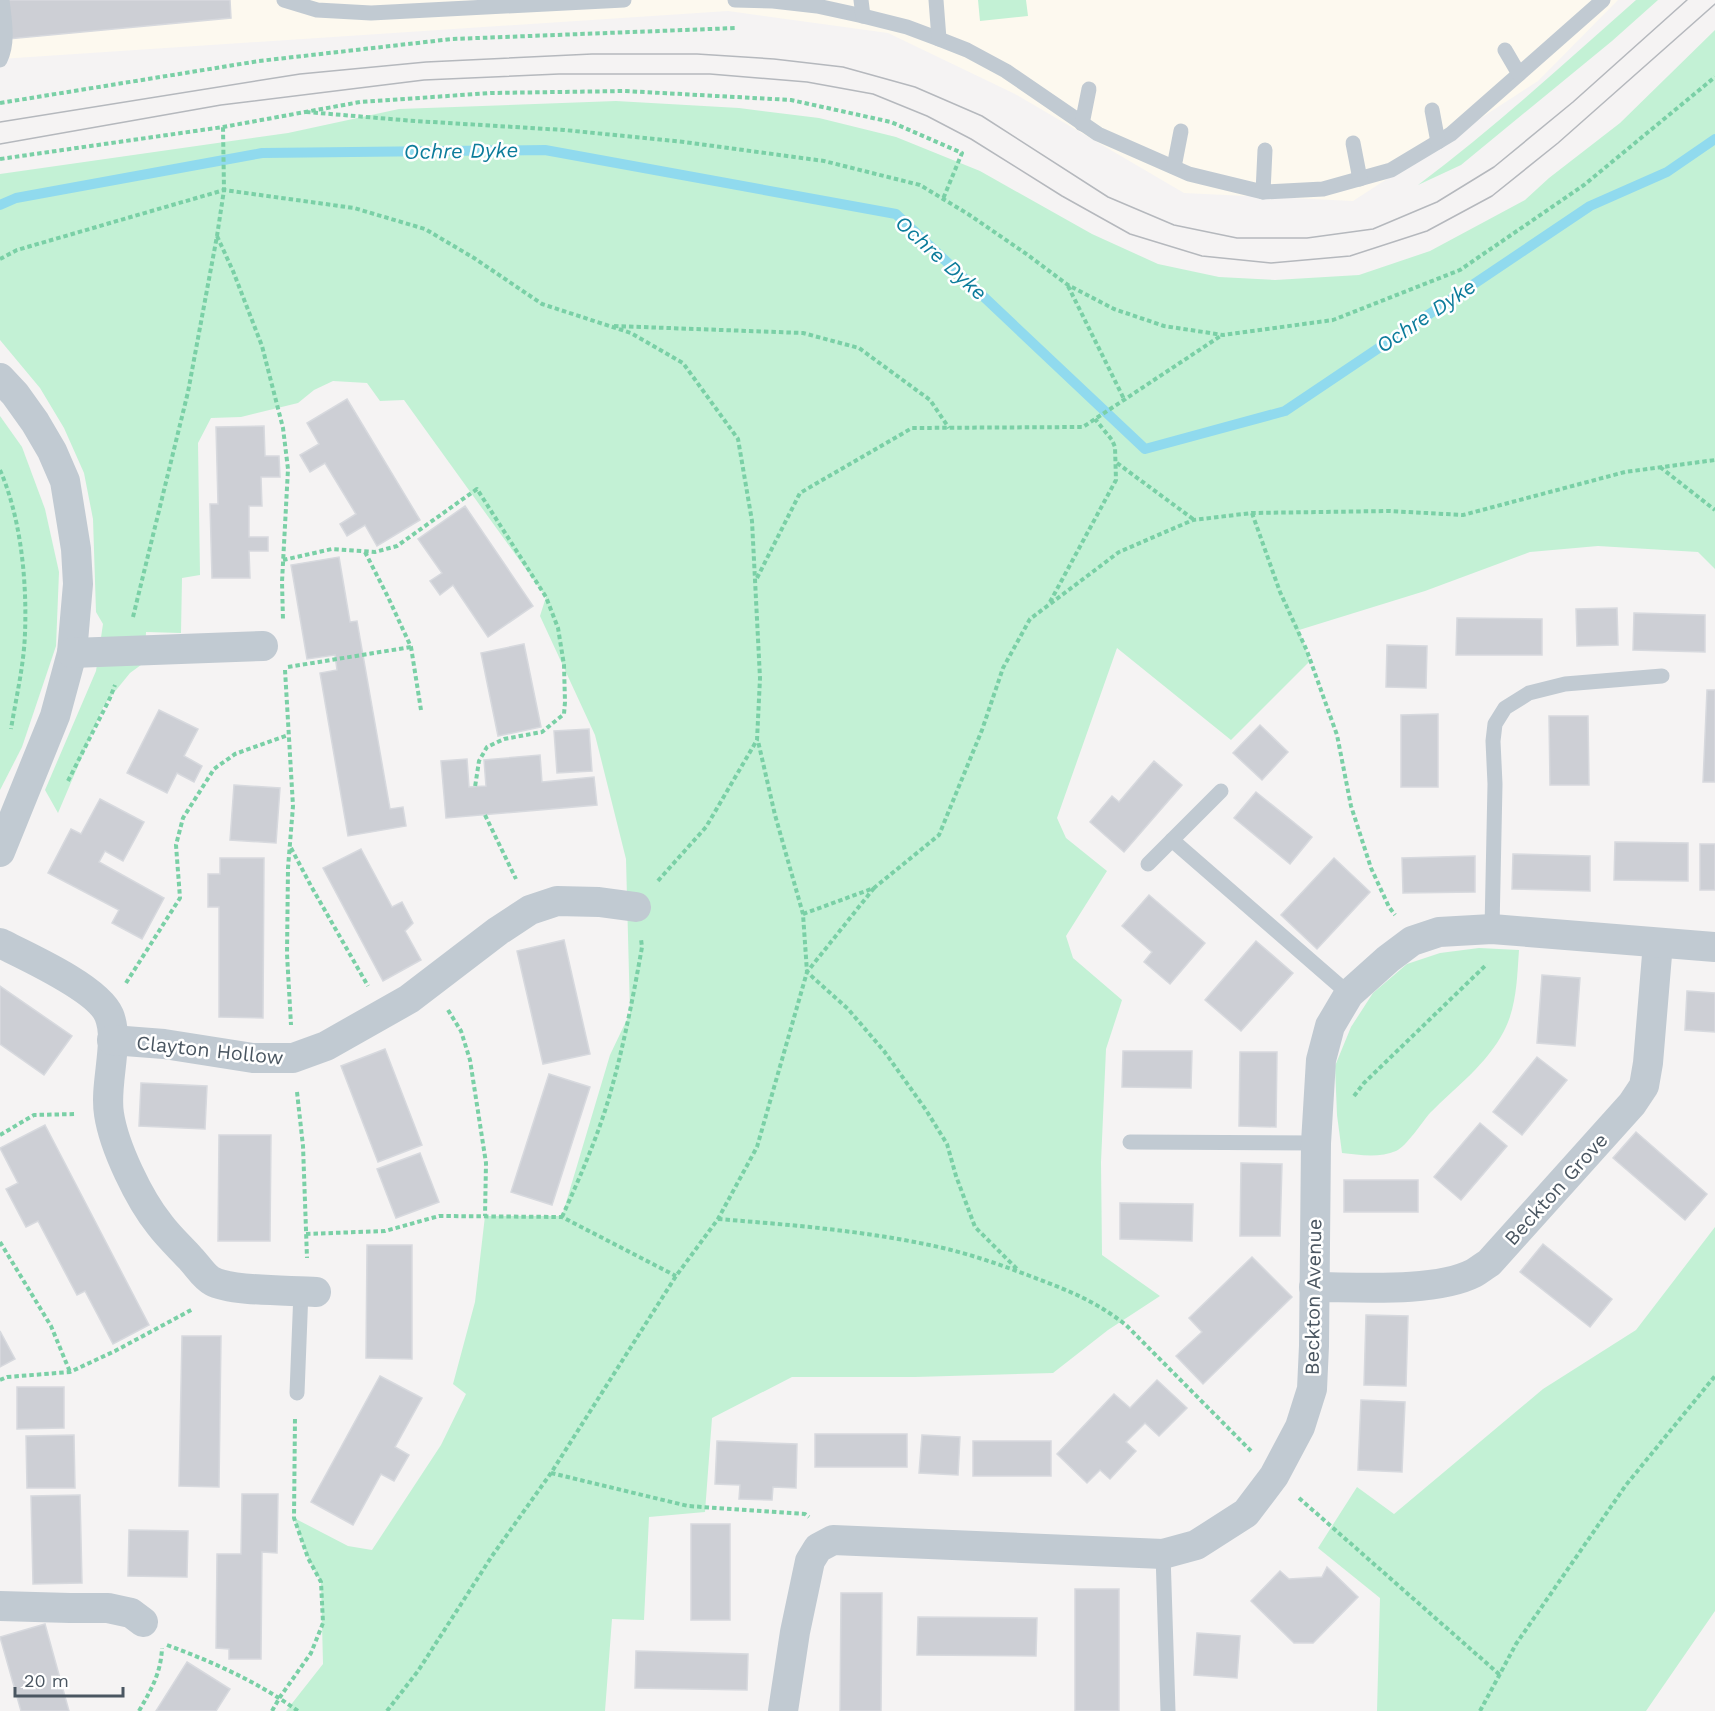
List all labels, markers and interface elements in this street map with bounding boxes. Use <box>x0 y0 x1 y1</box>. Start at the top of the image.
water label: Ochre Dyke <box>403 137 519 164</box>
water label: Ochre Dyke <box>890 210 992 305</box>
water label: Ochre Dyke <box>1371 273 1480 358</box>
street label: Clayton Hollow <box>135 1030 285 1070</box>
street label: Beckton Grove <box>1499 1128 1613 1250</box>
street label: Beckton Avenue <box>1300 1218 1326 1376</box>
scale bar <box>15 1660 123 1698</box>
text: 20 m <box>24 1670 69 1691</box>

